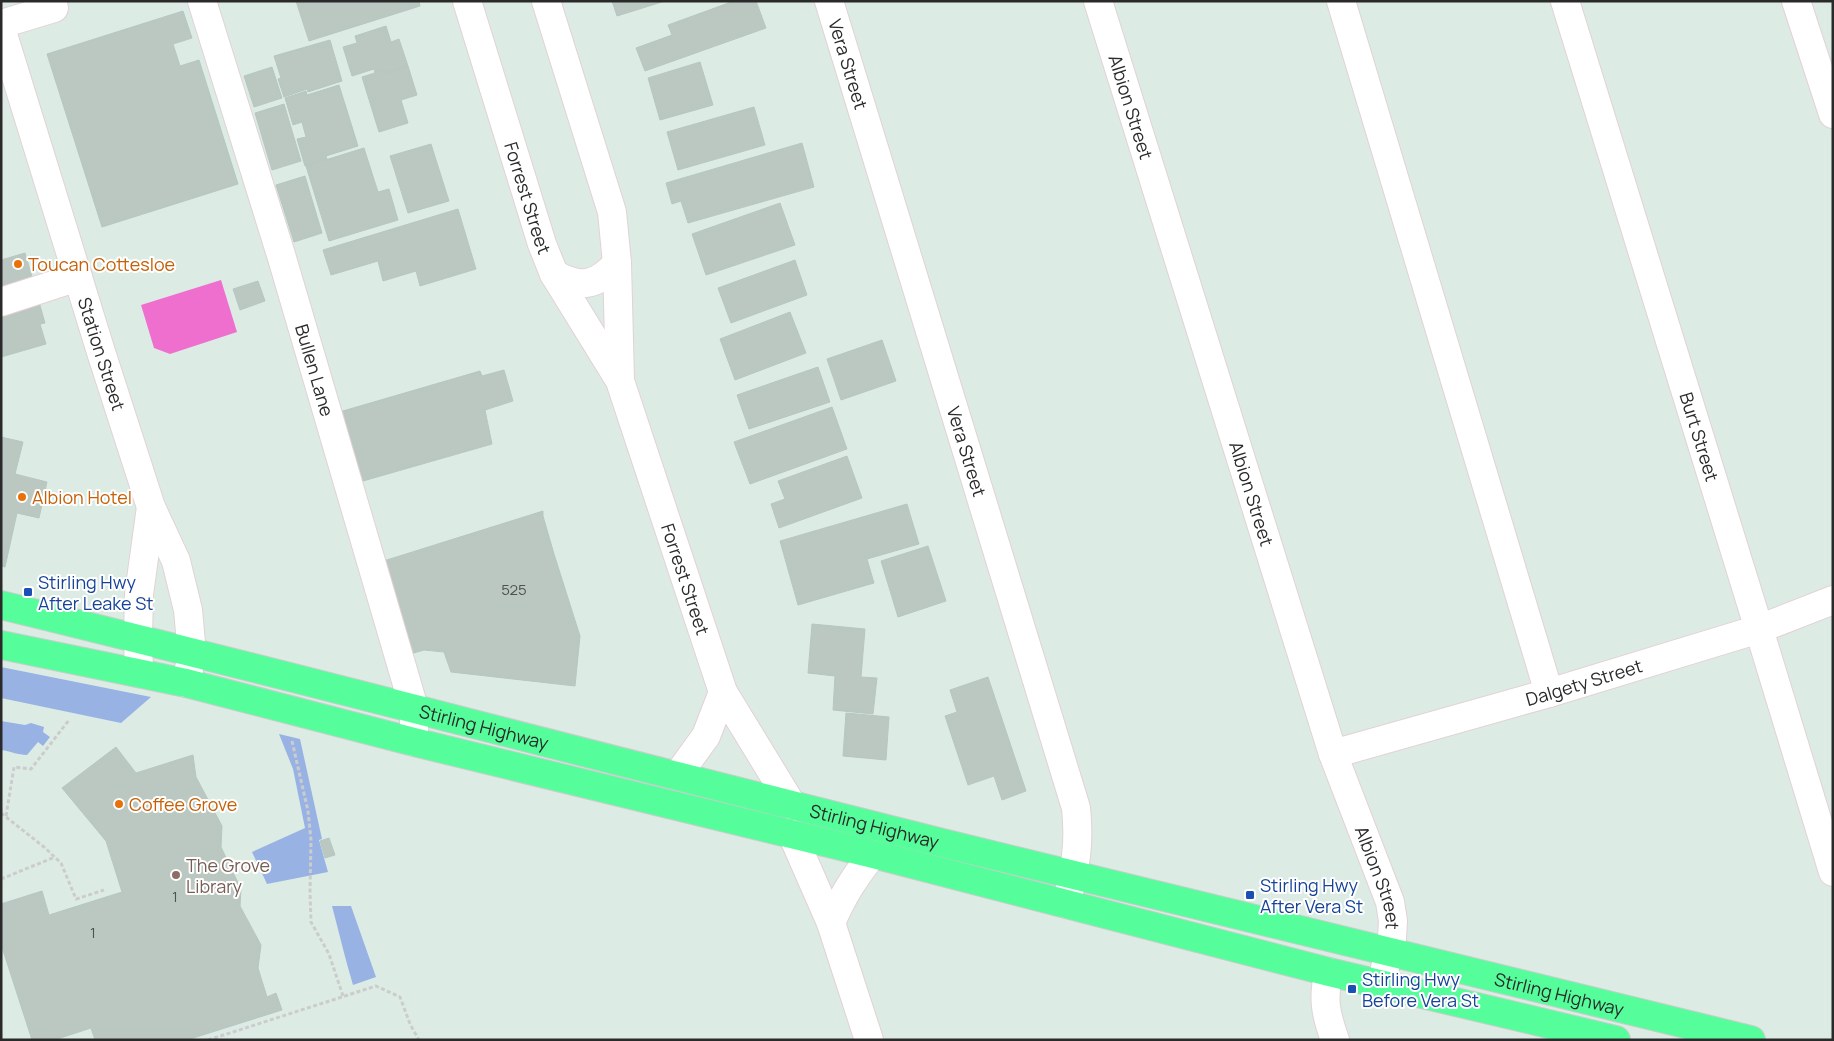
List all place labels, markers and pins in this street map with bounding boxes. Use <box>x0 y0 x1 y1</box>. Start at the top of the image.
place label: Toucan Cottesloe <box>28 252 175 276</box>
marker: Toucan Cottesloe <box>12 258 24 270</box>
place label: Albion Hotel <box>32 485 132 509</box>
marker: Albion Hotel <box>16 491 28 503</box>
place label: Stirling Hwy After Leake St <box>38 570 154 615</box>
marker: Stirling Hwy After Leake St <box>22 586 34 598</box>
place label: Coffee Grove <box>129 792 237 816</box>
marker: Coffee Grove <box>113 798 125 810</box>
place label: The Grove Library <box>186 853 270 898</box>
marker: The Grove Library <box>170 869 182 881</box>
place label: Stirling Hwy After Vera St <box>1260 873 1363 918</box>
marker: Stirling Hwy After Vera St <box>1244 889 1256 901</box>
place label: Stirling Hwy Before Vera St <box>1362 967 1479 1012</box>
marker: Stirling Hwy Before Vera St <box>1346 983 1358 995</box>

